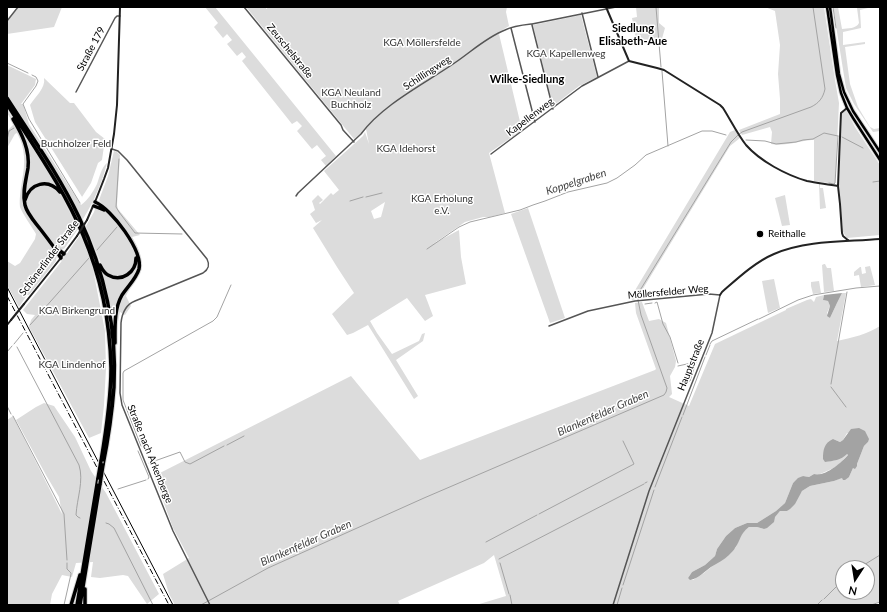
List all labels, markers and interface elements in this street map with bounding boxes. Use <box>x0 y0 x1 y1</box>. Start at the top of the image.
street label: Zeuschelstraße <box>264 21 316 81</box>
district label: Siedlung Elisabeth-Aue <box>599 21 667 47</box>
street label: Straße 179 <box>74 25 108 73</box>
park label: KGA Möllersfelde <box>383 37 461 49</box>
park label: KGA Kapellenweg <box>526 48 606 60</box>
street label: Schillingweg <box>401 53 453 93</box>
district label: Wilke-Siedlung <box>490 72 564 86</box>
park label: KGA Neuland Buchholz <box>321 87 381 110</box>
street label: Kapellenweg <box>504 95 556 139</box>
park label: Buchholzer Feld <box>41 138 111 150</box>
park label: KGA Idehorst <box>376 143 436 155</box>
water label: Koppelgraben <box>544 166 608 198</box>
park label: KGA Erholung e.V. <box>411 193 473 216</box>
street label: Schönerlinder Straße <box>17 218 81 298</box>
place label: Reithalle <box>768 228 806 240</box>
marker: Reithalle <box>755 229 765 239</box>
street label: Möllersfelder Weg <box>627 282 709 302</box>
park label: KGA Birkengrund <box>39 305 115 317</box>
street label: Hauptstraße <box>675 337 707 393</box>
park label: KGA Lindenhof <box>39 359 105 371</box>
water label: Blankenfelder Graben <box>555 387 651 439</box>
street label: Straße nach Arkenberge <box>125 403 175 505</box>
water label: Blankenfelder Graben <box>258 517 354 569</box>
north arrow <box>835 560 875 600</box>
text: N <box>847 584 858 598</box>

